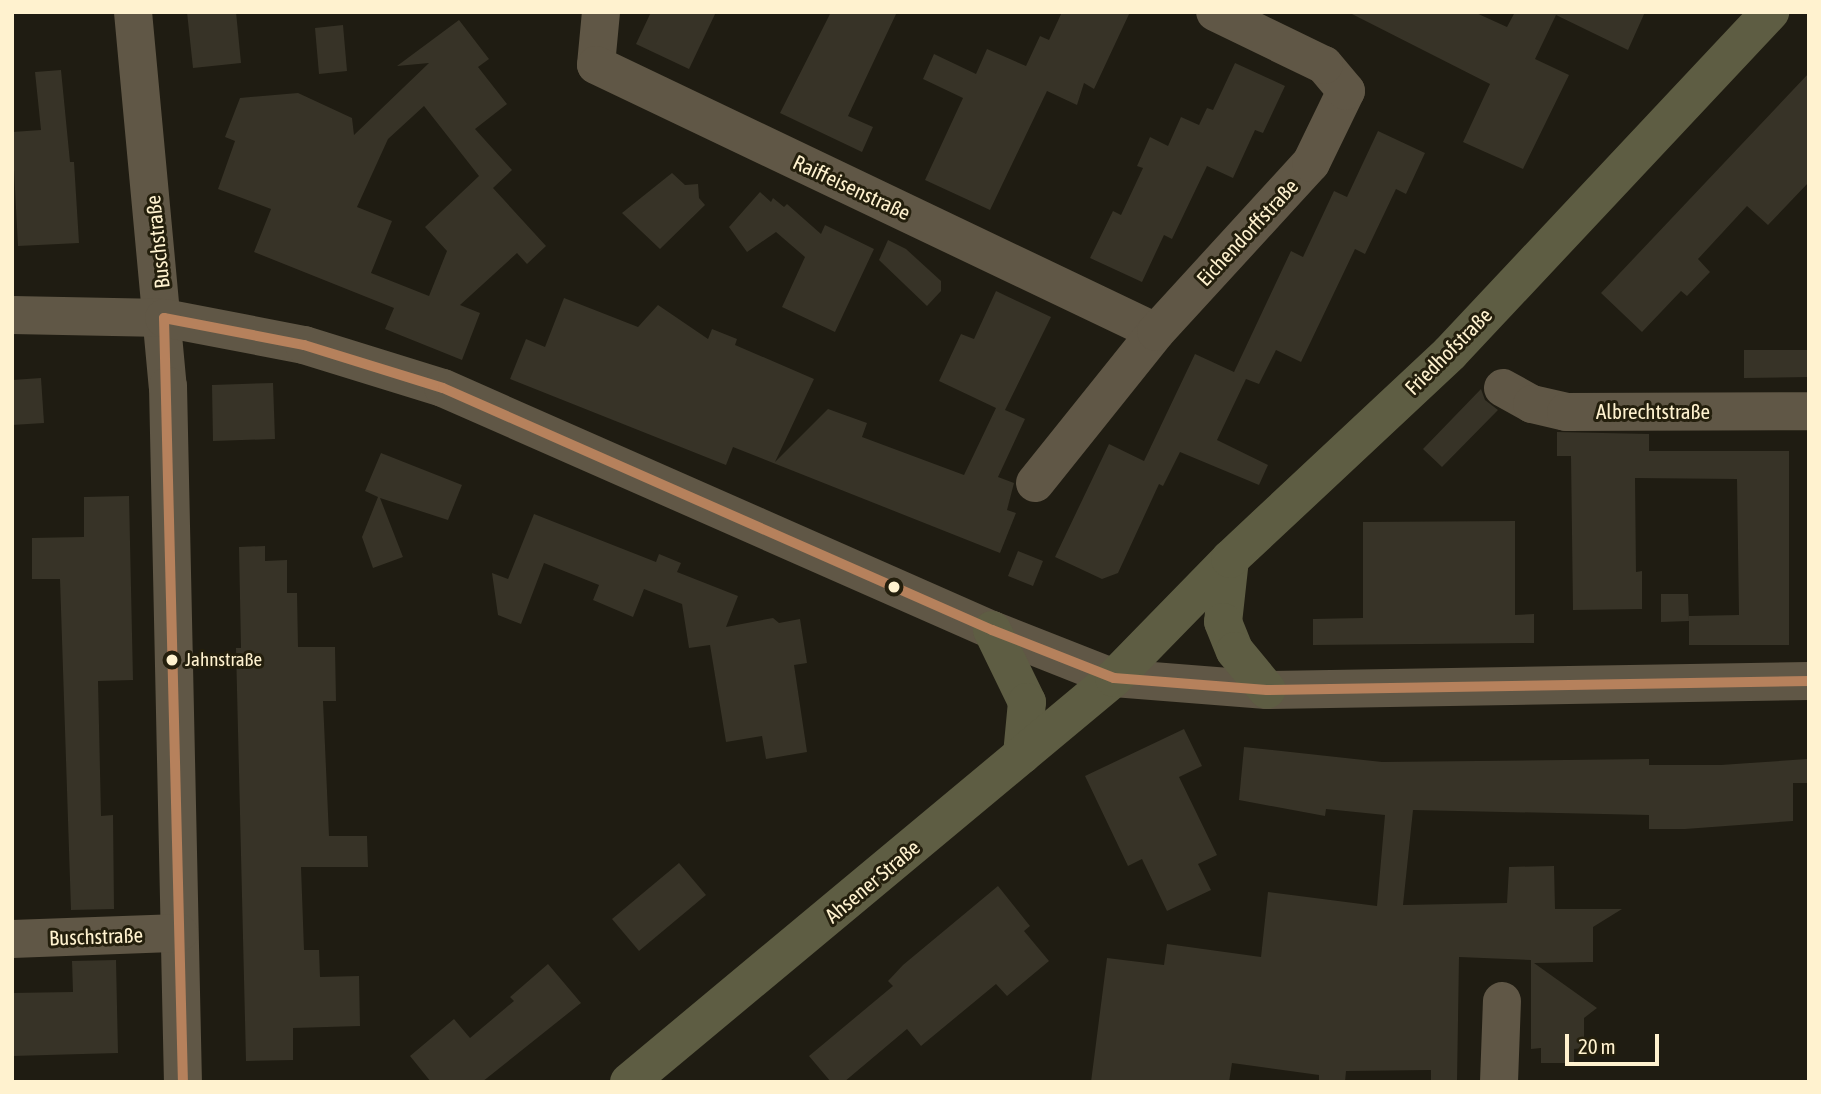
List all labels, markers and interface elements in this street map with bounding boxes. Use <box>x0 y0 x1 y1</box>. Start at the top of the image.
street label: Raiffeisenstraße <box>789 149 915 225</box>
street label: Eichendorffstraße <box>1191 173 1303 291</box>
street label: Buschstraße <box>140 194 174 290</box>
street label: Friedhofstraße <box>1399 302 1497 400</box>
street label: Albrechtstraße <box>1596 398 1710 424</box>
unlabelled marker <box>887 580 901 594</box>
place label: Jahnstraße <box>185 649 262 671</box>
marker: Jahnstraße <box>165 653 179 667</box>
street label: Ahsener Straße <box>819 834 925 928</box>
street label: Buschstraße <box>49 922 143 950</box>
scale bar <box>1569 1020 1664 1064</box>
text: 20 m <box>1578 1034 1616 1058</box>

